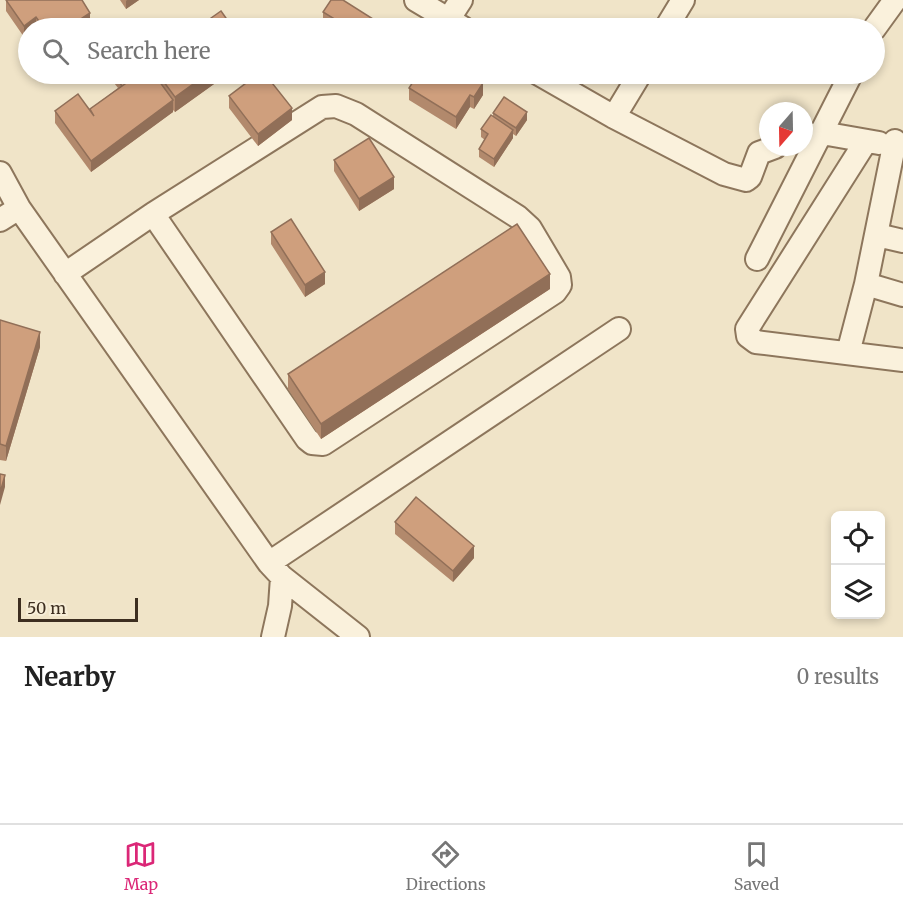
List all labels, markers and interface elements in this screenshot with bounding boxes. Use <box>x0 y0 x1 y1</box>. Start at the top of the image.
search box <box>18 18 885 84</box>
icon: search <box>39 35 72 68</box>
text: Search here <box>87 37 210 65</box>
north arrow <box>759 102 813 156</box>
map controls <box>831 511 885 619</box>
button: locate <box>831 511 885 565</box>
button: layers <box>831 565 885 619</box>
scale bar <box>18 595 138 622</box>
text: 50 m <box>27 598 66 618</box>
text: Nearby <box>24 660 116 693</box>
text: 0 results <box>796 664 879 689</box>
tab: Map <box>124 838 158 894</box>
tab: Directions <box>406 838 486 894</box>
tab: Saved <box>734 838 779 894</box>

